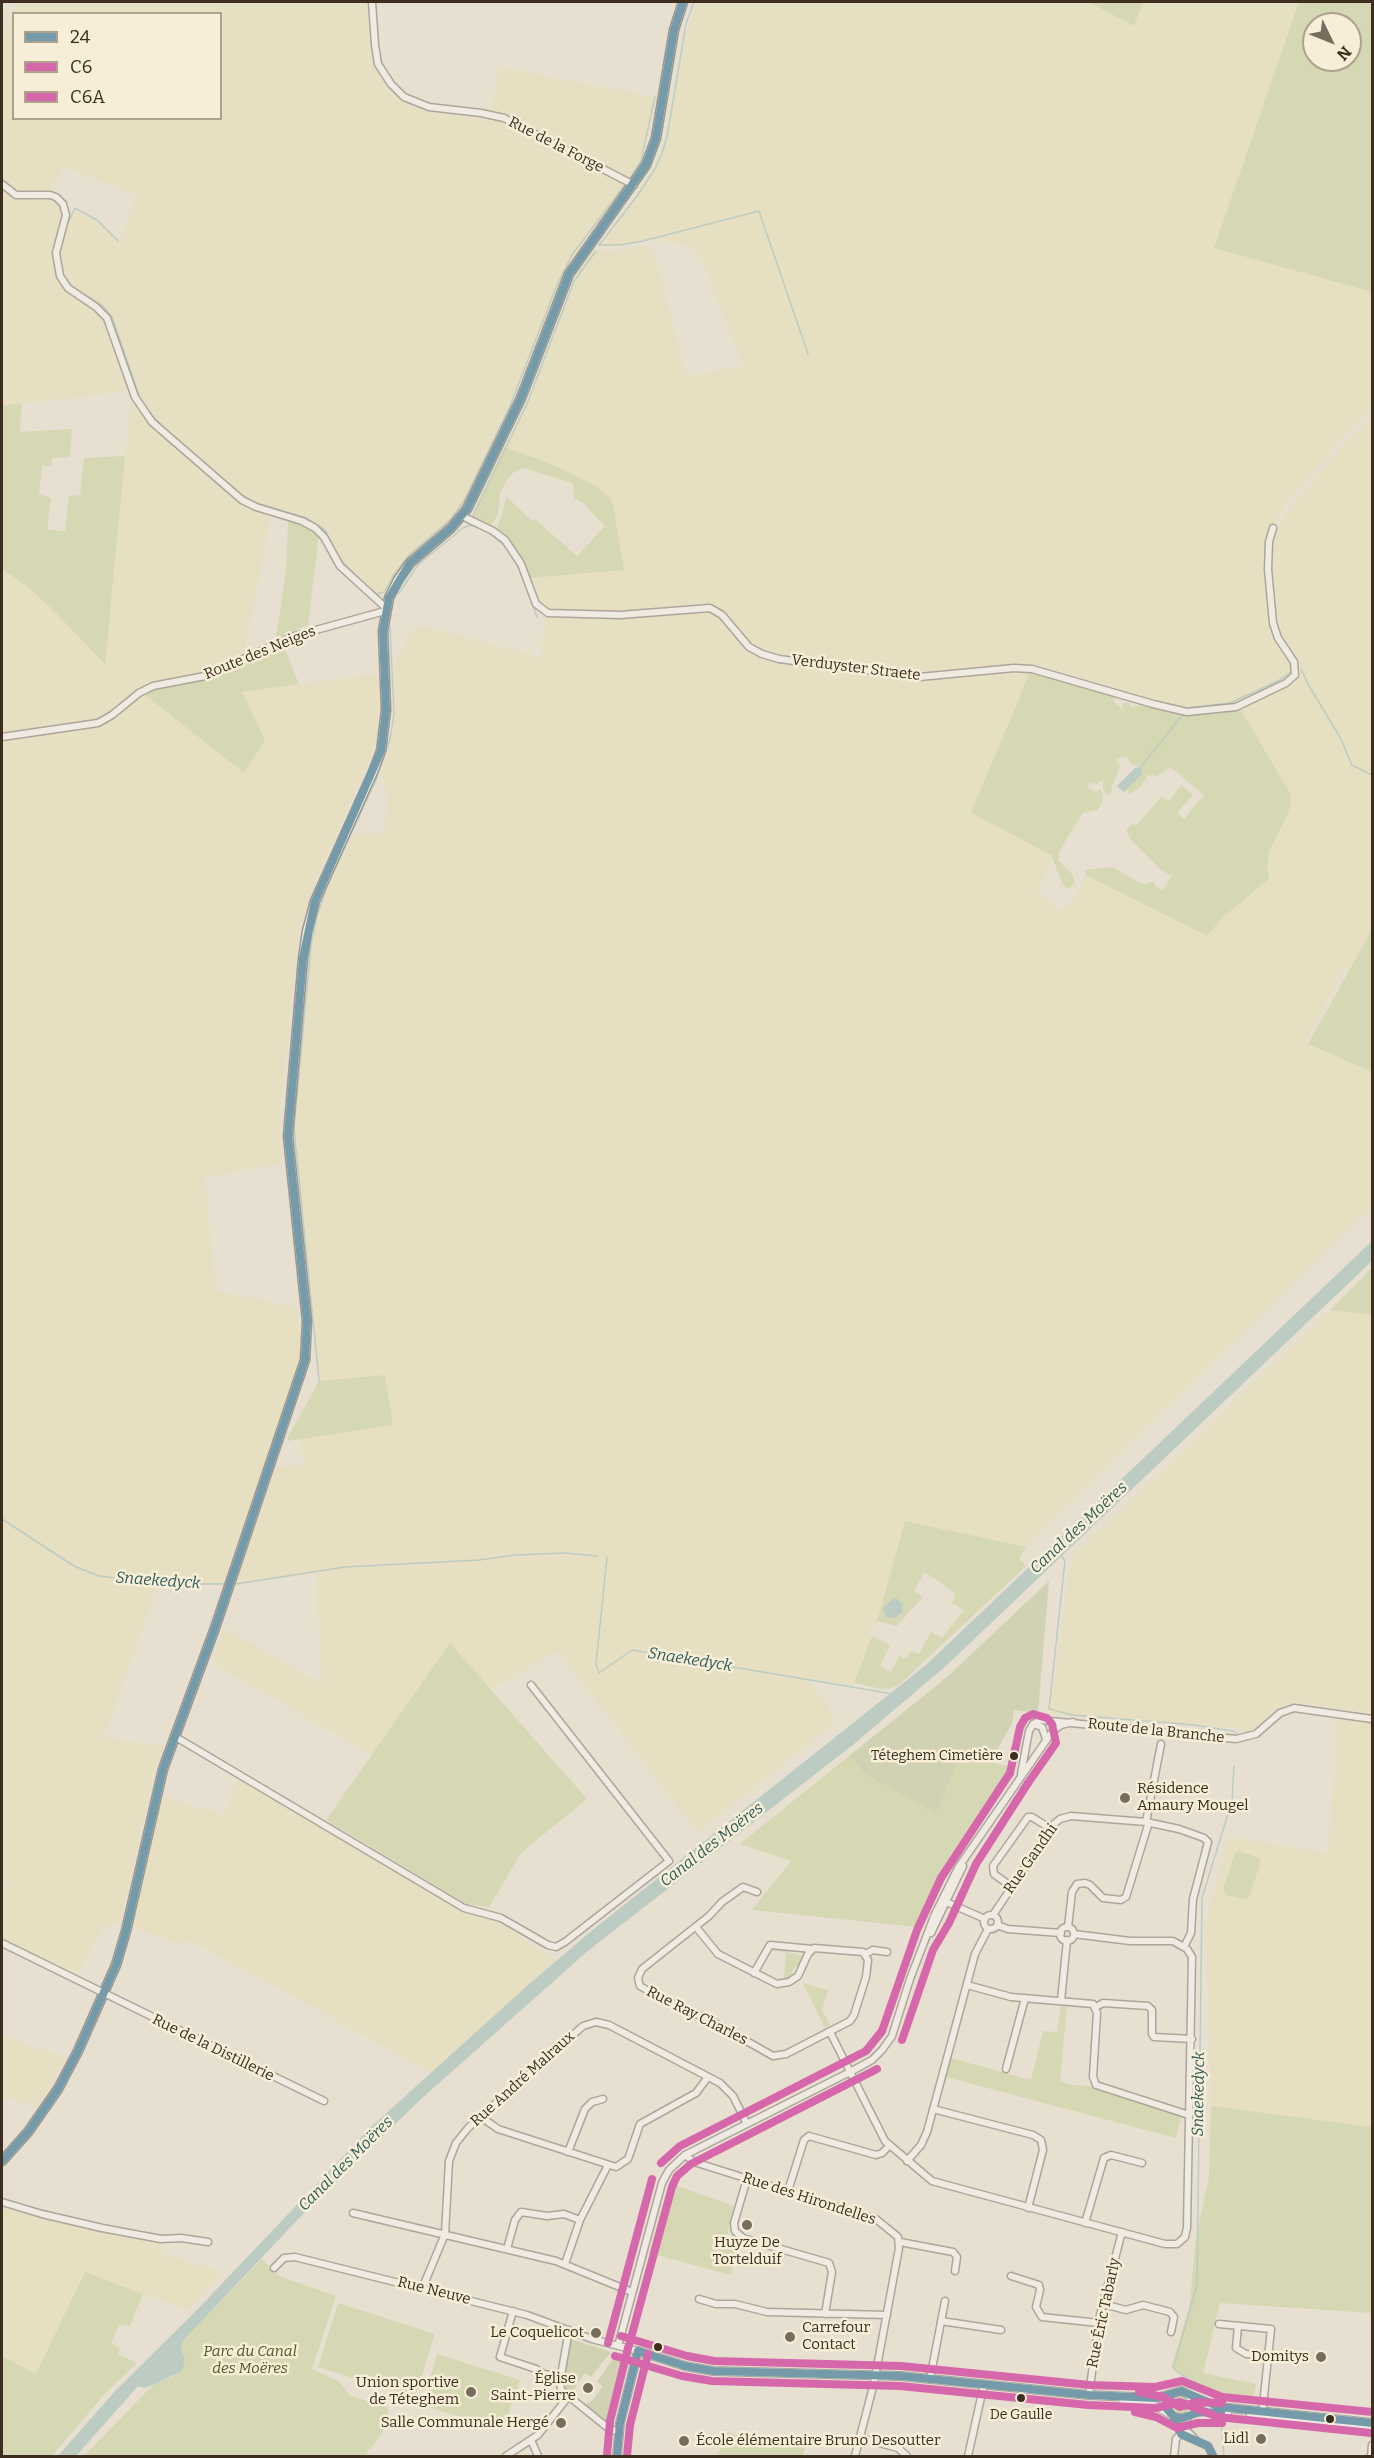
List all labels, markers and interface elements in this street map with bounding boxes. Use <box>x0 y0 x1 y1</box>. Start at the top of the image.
legend <box>12 12 222 120</box>
north arrow <box>1302 12 1362 72</box>
text: 24 <box>70 26 90 48</box>
text: N <box>1333 42 1355 64</box>
text: C6 <box>70 56 92 78</box>
text: C6A <box>70 86 105 108</box>
street label: Rue de la Forge <box>505 113 607 177</box>
street label: Route des Neiges <box>201 622 319 684</box>
street label: Verduyster Straete <box>791 651 921 685</box>
water label: Canal des Moëres <box>1026 1478 1132 1578</box>
water label: Snaekedyck <box>115 1568 201 1594</box>
water label: Snaekedyck <box>646 1644 734 1676</box>
street label: Route de la Branche <box>1087 1715 1225 1747</box>
place label: Téteghem Cimetière <box>871 1748 1003 1764</box>
marker: Téteghem Cimetière <box>1008 1750 1020 1762</box>
place label: Résidence Amaury Mougel <box>1137 1780 1249 1815</box>
marker: Résidence Amaury Mougel <box>1118 1791 1132 1805</box>
water label: Canal des Moëres <box>657 1799 767 1891</box>
street label: Rue Gandhi <box>1000 1821 1062 1897</box>
street label: Rue Ray Charles <box>643 1983 751 2049</box>
street label: Rue de la Distillerie <box>149 2011 277 2085</box>
street label: Rue André Malraux <box>467 2028 579 2130</box>
water label: Snaekedyck <box>1189 2051 1209 2137</box>
water label: Canal des Moëres <box>295 2113 397 2215</box>
street label: Rue des Hirondelles <box>740 2169 878 2229</box>
marker: Huyze De Tortelduif <box>740 2218 754 2232</box>
place label: Huyze De Tortelduif <box>713 2234 781 2269</box>
street label: Rue Éric Tabarly <box>1084 2256 1124 2370</box>
street label: Rue Neuve <box>395 2273 473 2309</box>
place label: Carrefour Contact <box>802 2319 870 2354</box>
place label: Le Coquelicot <box>490 2324 584 2342</box>
marker: Le Coquelicot <box>589 2326 603 2340</box>
marker: Carrefour Contact <box>783 2330 797 2344</box>
unlabelled marker <box>652 2341 664 2353</box>
park label: Parc du Canal des Moëres <box>203 2343 297 2378</box>
place label: Domitys <box>1251 2348 1309 2366</box>
marker: Domitys <box>1314 2350 1328 2364</box>
place label: Église Saint-Pierre <box>491 2370 576 2405</box>
place label: Union sportive de Téteghem <box>356 2374 459 2409</box>
marker: Église Saint-Pierre <box>581 2381 595 2395</box>
marker: Union sportive de Téteghem <box>464 2385 478 2399</box>
marker: De Gaulle <box>1015 2392 1027 2404</box>
place label: De Gaulle <box>990 2407 1052 2423</box>
unlabelled marker <box>1324 2413 1336 2425</box>
place label: Salle Communale Hergé <box>381 2414 549 2432</box>
marker: Salle Communale Hergé <box>554 2416 568 2430</box>
place label: Lidl <box>1223 2430 1249 2448</box>
place label: École élémentaire Bruno Desoutter <box>696 2432 941 2450</box>
marker: Lidl <box>1254 2432 1268 2446</box>
marker: École élémentaire Bruno Desoutter <box>677 2434 691 2448</box>

